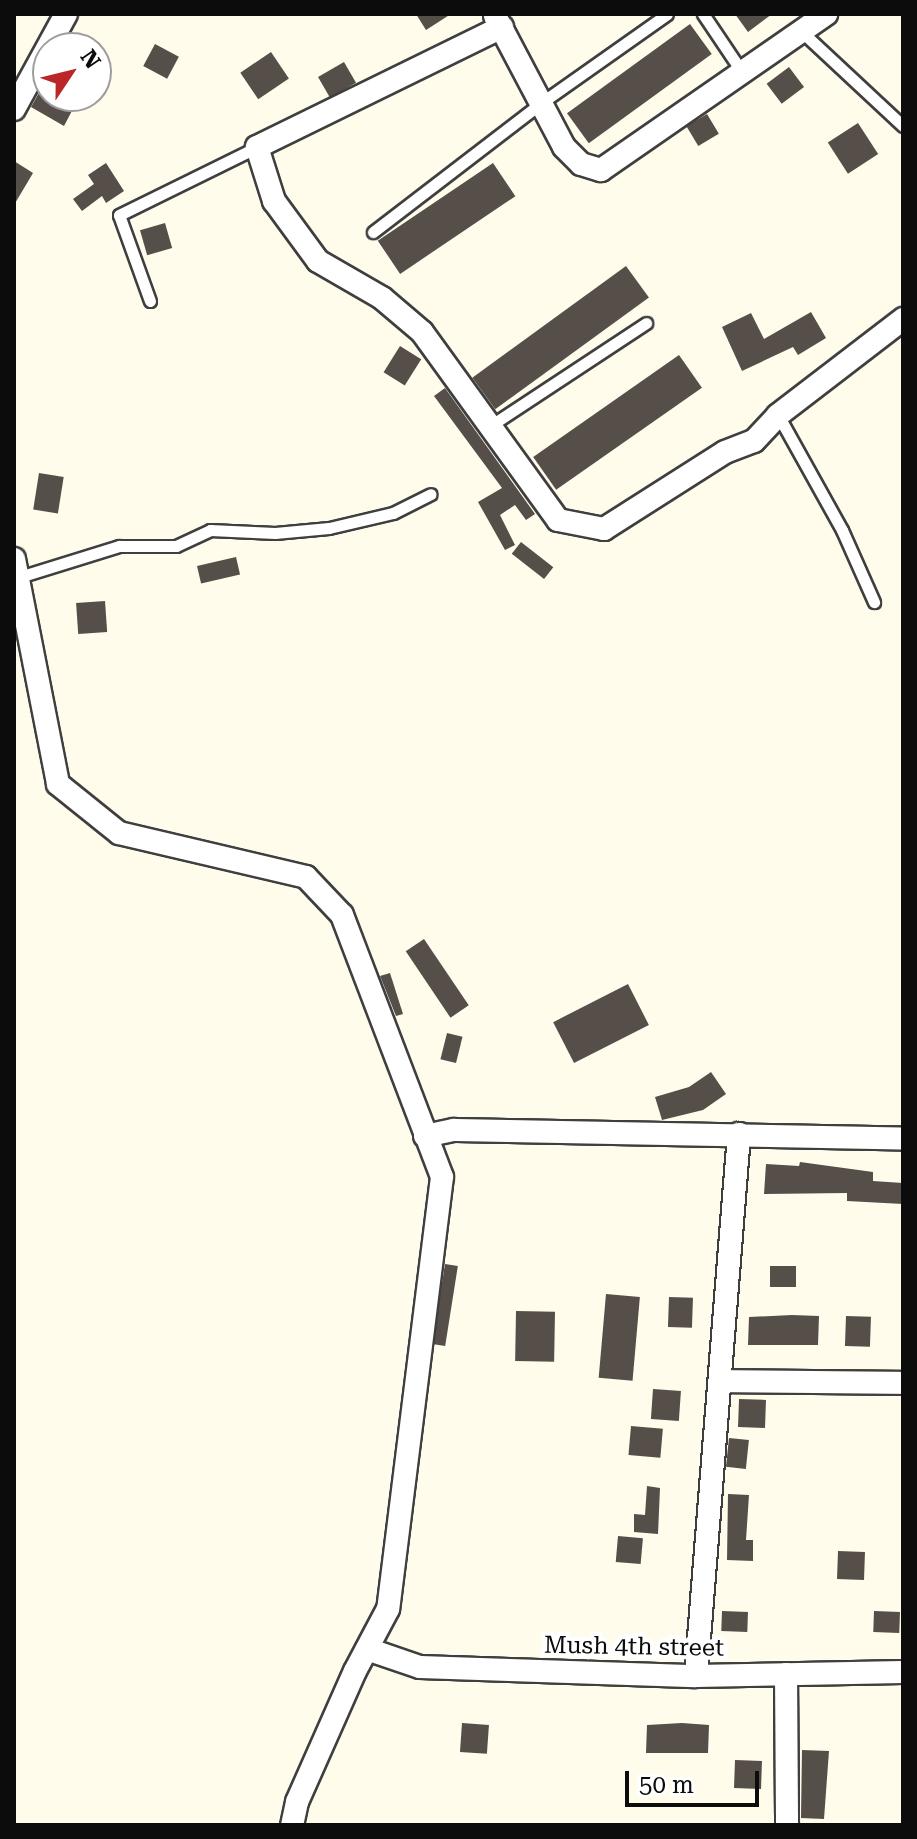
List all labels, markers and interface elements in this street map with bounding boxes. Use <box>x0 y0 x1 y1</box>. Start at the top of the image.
north arrow <box>32 32 112 112</box>
text: N <box>75 45 106 73</box>
street label: Mush 4th street <box>544 1631 724 1663</box>
scale bar <box>629 1755 763 1805</box>
text: 50 m <box>639 1771 694 1799</box>

